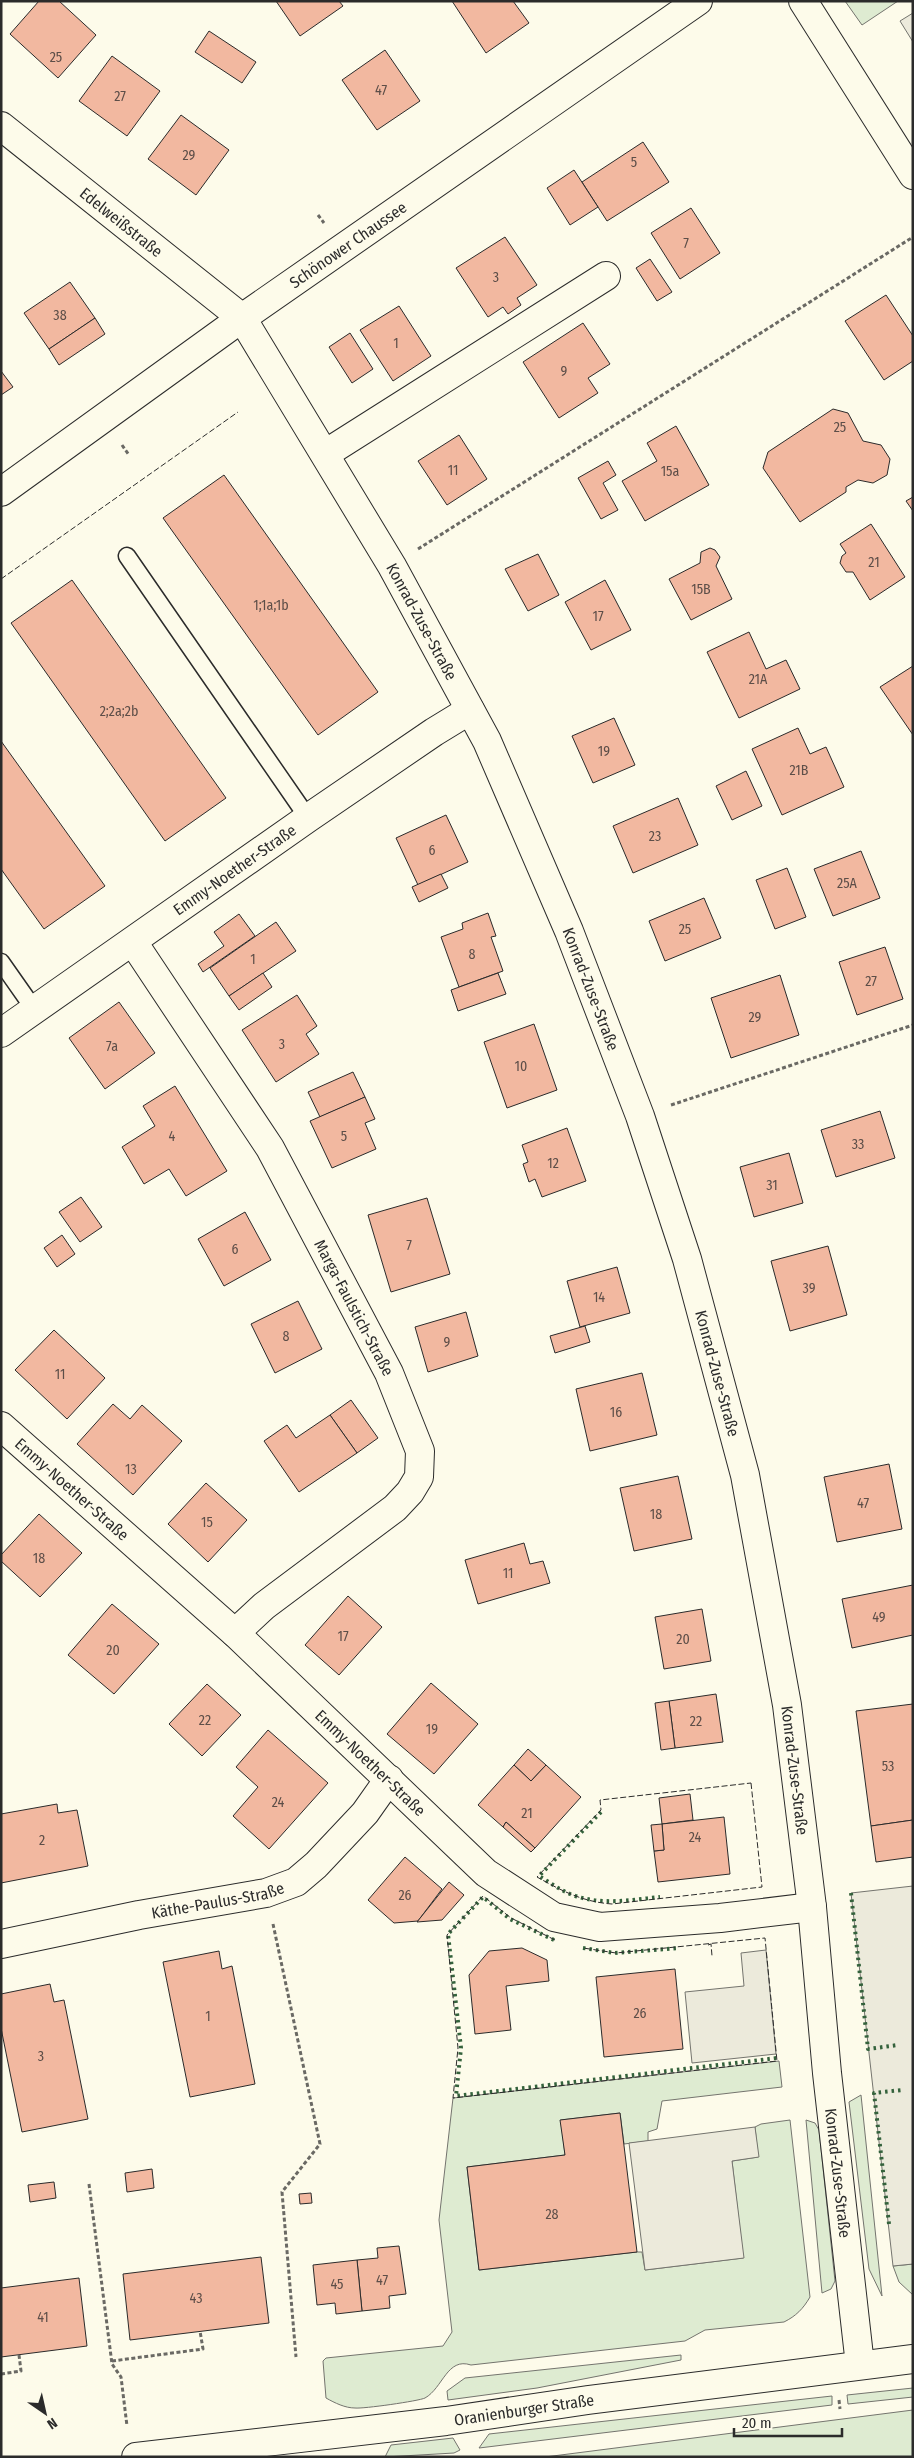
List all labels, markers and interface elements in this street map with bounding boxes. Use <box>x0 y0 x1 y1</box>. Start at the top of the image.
house number: 25 <box>50 49 62 66</box>
house number: 47 <box>375 82 387 99</box>
house number: 27 <box>114 88 126 105</box>
house number: 29 <box>183 147 196 164</box>
house number: 5 <box>631 154 637 171</box>
street label: Edelweißstraße <box>76 183 167 261</box>
street label: Schönower Chaussee <box>286 197 410 292</box>
house number: 7 <box>683 235 689 252</box>
house number: 3 <box>493 269 499 286</box>
house number: 38 <box>53 307 67 324</box>
house number: 1 <box>393 335 399 352</box>
house number: 9 <box>561 363 568 380</box>
house number: 25 <box>834 419 846 436</box>
house number: 11 <box>448 462 458 479</box>
house number: 15a <box>661 463 680 480</box>
house number: 21 <box>868 554 880 571</box>
street label: Konrad-Zuse-Straße <box>383 560 462 683</box>
house number: 15B <box>691 581 711 598</box>
house number: 1;1a;1b <box>253 597 289 614</box>
house number: 17 <box>592 608 604 625</box>
house number: 21A <box>749 671 768 688</box>
house number: 2;2a;2b <box>100 703 138 720</box>
house number: 19 <box>598 743 610 760</box>
house number: 21B <box>790 762 809 779</box>
street label: Emmy-Noether-Straße <box>169 820 299 919</box>
house number: 23 <box>649 828 661 845</box>
house number: 6 <box>429 842 436 859</box>
house number: 25A <box>837 875 858 892</box>
house number: 25 <box>679 921 691 938</box>
street label: Konrad-Zuse-Straße <box>559 925 623 1053</box>
house number: 8 <box>469 946 476 963</box>
house number: 1 <box>250 951 256 968</box>
house number: 27 <box>865 973 877 990</box>
house number: 29 <box>749 1009 762 1026</box>
house number: 3 <box>279 1036 285 1053</box>
house number: 7a <box>106 1038 118 1055</box>
house number: 10 <box>515 1058 527 1075</box>
house number: 4 <box>169 1128 176 1145</box>
house number: 5 <box>341 1128 347 1145</box>
house number: 33 <box>852 1136 864 1153</box>
house number: 12 <box>547 1155 559 1172</box>
house number: 31 <box>766 1177 778 1194</box>
street label: Marga-Faulstich-Straße <box>311 1236 398 1379</box>
house number: 7 <box>406 1237 412 1254</box>
house number: 6 <box>232 1241 239 1258</box>
house number: 39 <box>803 1280 816 1297</box>
house number: 14 <box>593 1289 605 1306</box>
street label: Konrad-Zuse-Straße <box>692 1308 744 1439</box>
house number: 8 <box>283 1328 290 1345</box>
house number: 9 <box>444 1334 451 1351</box>
house number: 11 <box>55 1366 65 1383</box>
house number: 16 <box>610 1404 622 1421</box>
street label: Emmy-Noether-Straße <box>11 1434 133 1544</box>
house number: 13 <box>125 1461 137 1478</box>
house number: 47 <box>857 1495 869 1512</box>
house number: 18 <box>650 1506 662 1523</box>
house number: 15 <box>201 1514 213 1531</box>
house number: 18 <box>33 1550 45 1567</box>
house number: 11 <box>503 1565 513 1582</box>
house number: 49 <box>872 1609 886 1626</box>
house number: 17 <box>337 1628 349 1645</box>
house number: 20 <box>676 1631 690 1648</box>
house number: 20 <box>106 1642 120 1659</box>
street label: Konrad-Zuse-Straße <box>778 1705 813 1836</box>
street label: Emmy-Noether-Straße <box>312 1706 430 1820</box>
house number: 22 <box>199 1712 211 1729</box>
house number: 22 <box>690 1713 702 1730</box>
house number: 19 <box>426 1721 438 1738</box>
house number: 53 <box>882 1758 894 1775</box>
house number: 24 <box>272 1794 285 1811</box>
house number: 21 <box>521 1805 533 1822</box>
house number: 24 <box>689 1829 702 1846</box>
house number: 2 <box>39 1832 45 1849</box>
street label: Käthe-Paulus-Straße <box>150 1878 287 1922</box>
house number: 26 <box>398 1887 412 1904</box>
house number: 26 <box>633 2005 647 2022</box>
house number: 1 <box>205 2008 211 2025</box>
house number: 3 <box>38 2048 44 2065</box>
street label: Konrad-Zuse-Straße <box>822 2107 855 2239</box>
house number: 28 <box>545 2206 559 2223</box>
house number: 47 <box>376 2272 388 2289</box>
house number: 45 <box>330 2276 344 2293</box>
house number: 43 <box>190 2290 202 2307</box>
house number: 41 <box>37 2309 49 2326</box>
north arrow <box>20 2388 70 2438</box>
street label: Oranienburger Straße <box>453 2390 595 2429</box>
scale bar <box>734 2406 842 2438</box>
text: N <box>44 2414 60 2433</box>
text: 20 m <box>742 2414 772 2432</box>

